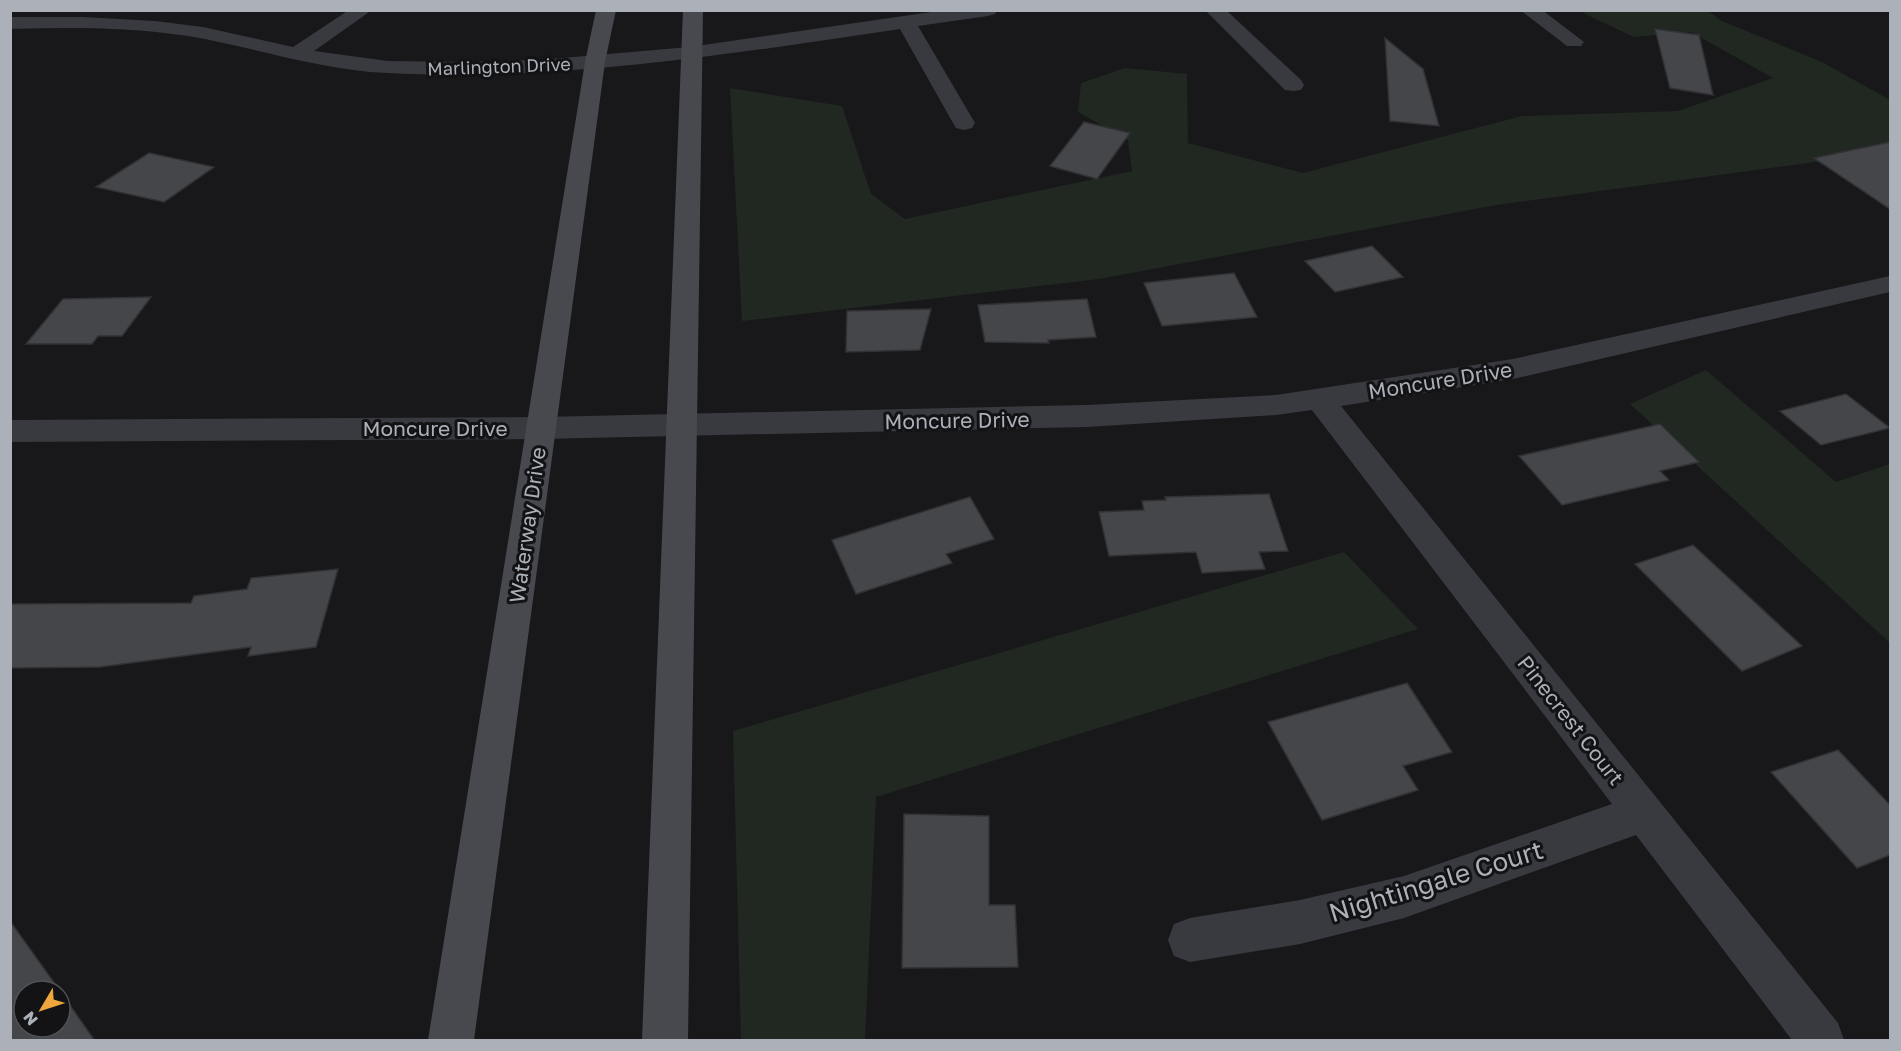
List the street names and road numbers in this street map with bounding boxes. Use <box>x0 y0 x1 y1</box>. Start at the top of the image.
street label: Marlington Drive <box>427 53 571 79</box>
street label: Moncure Drive <box>1366 356 1514 404</box>
street label: Moncure Drive <box>884 406 1030 434</box>
street label: Moncure Drive <box>362 415 508 441</box>
street label: Waterway Drive <box>503 445 551 605</box>
street label: Pinecrest Court <box>1512 650 1630 790</box>
street label: Nightingale Court <box>1325 834 1547 928</box>

